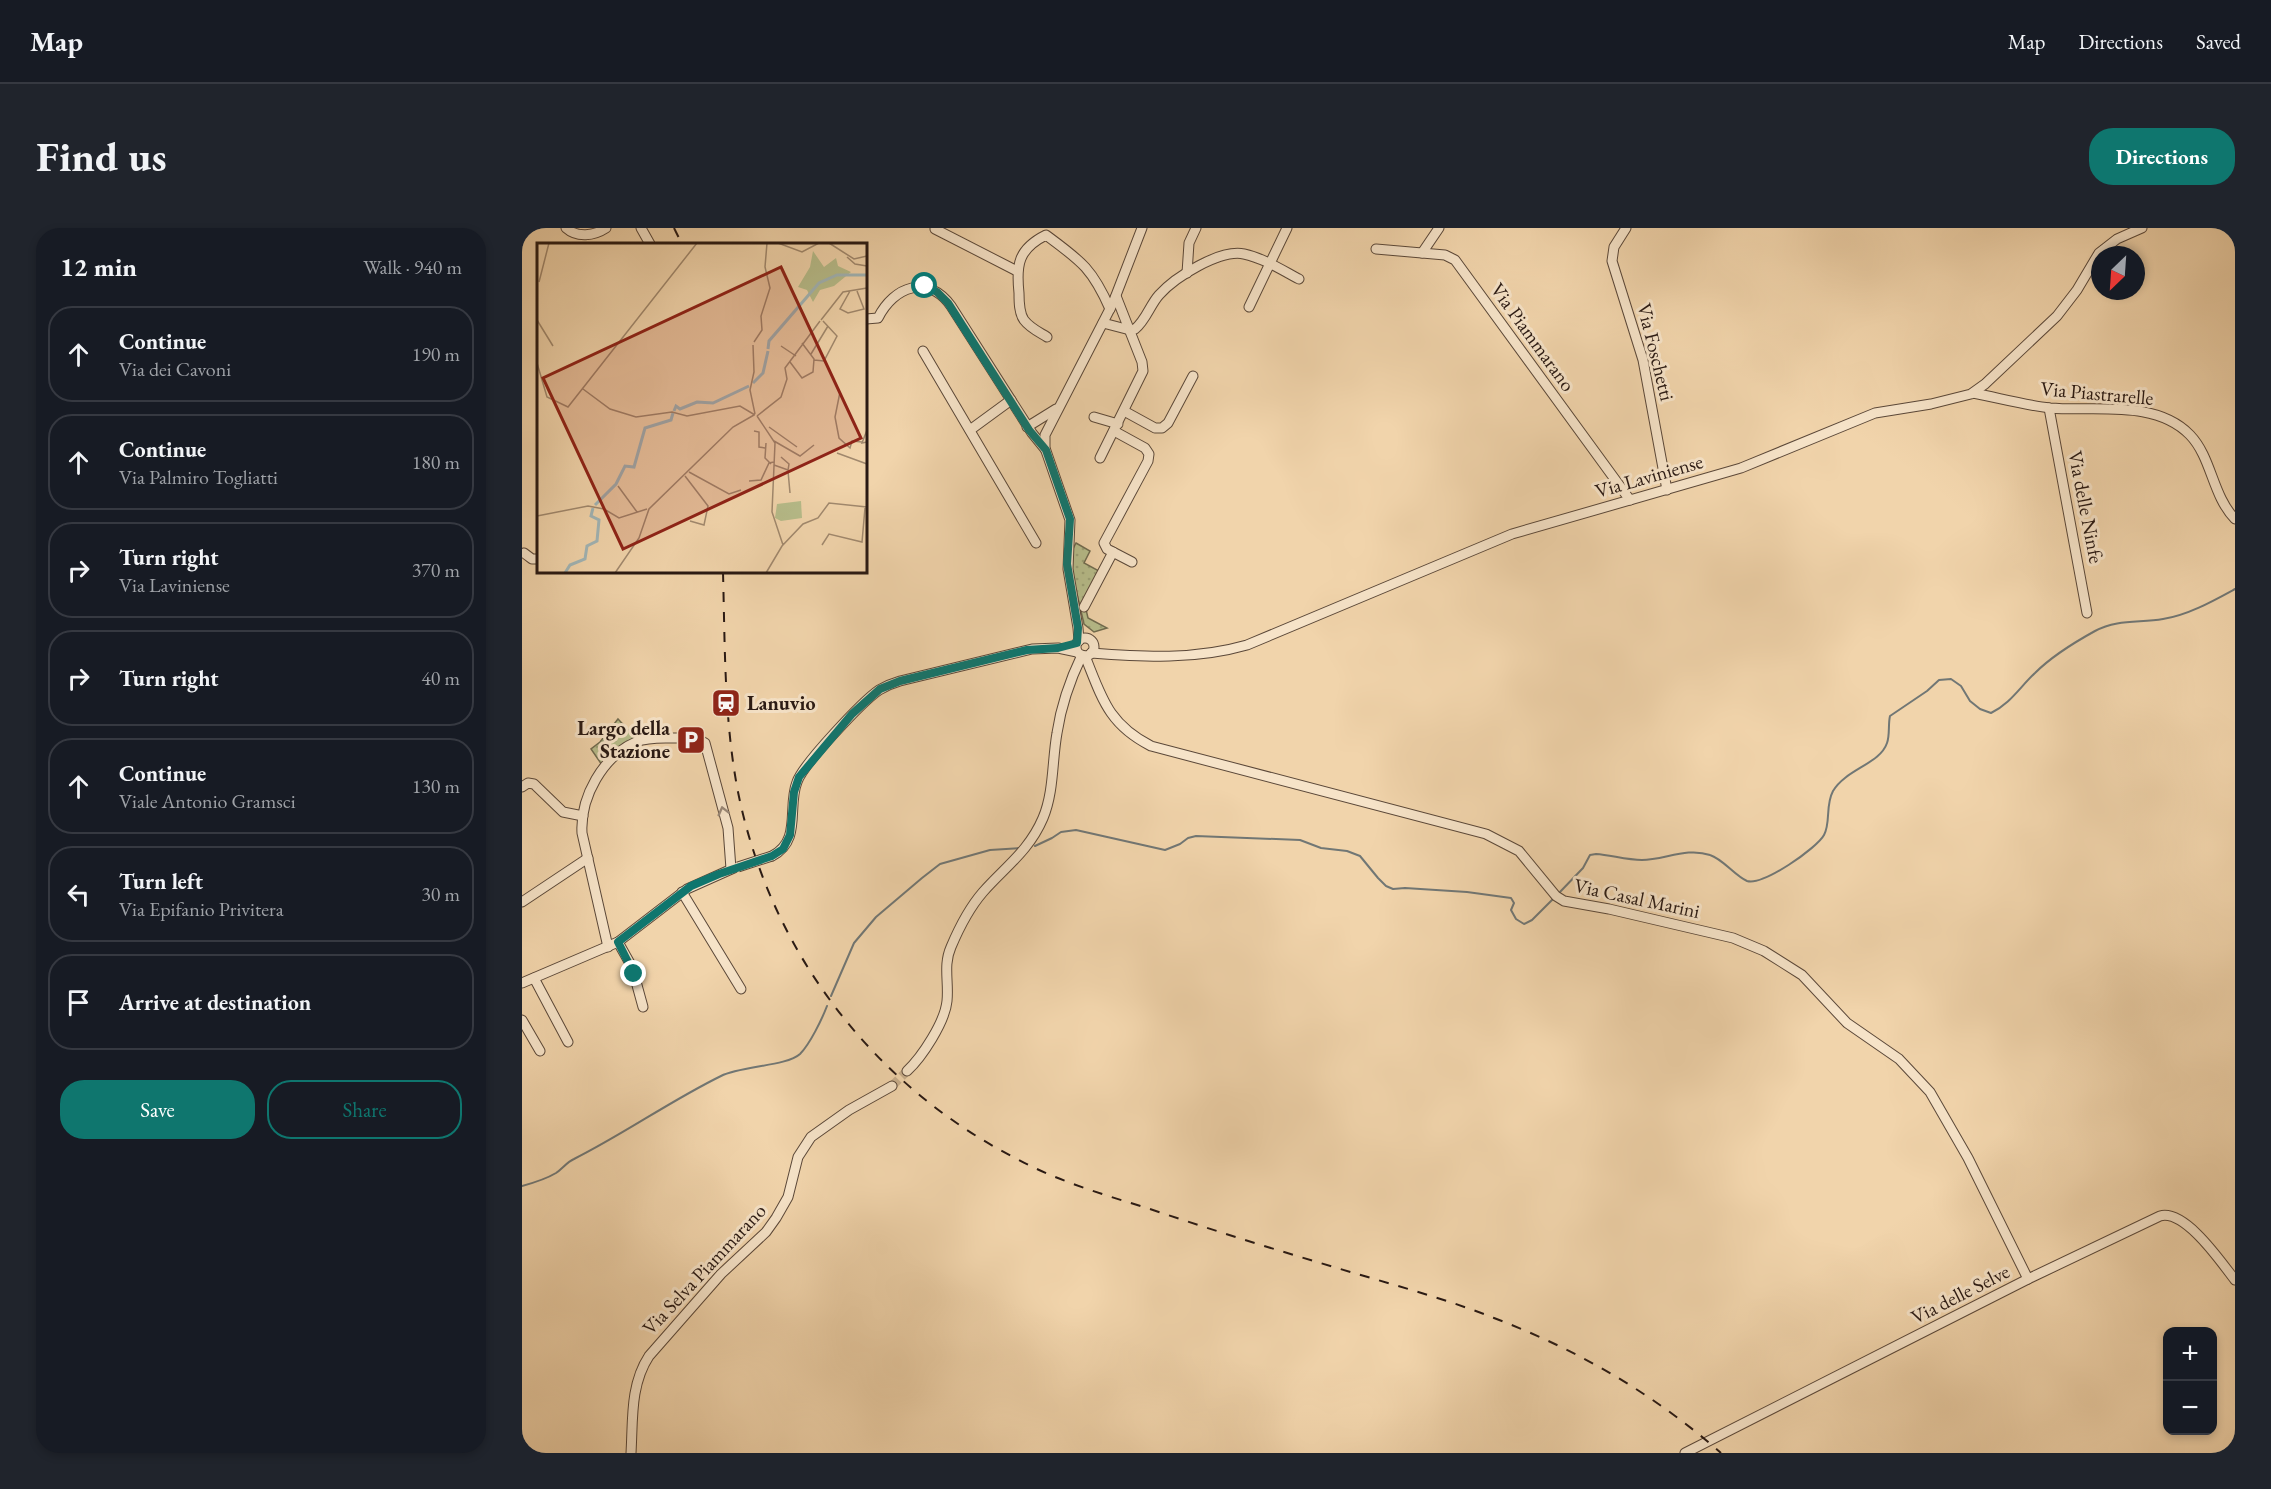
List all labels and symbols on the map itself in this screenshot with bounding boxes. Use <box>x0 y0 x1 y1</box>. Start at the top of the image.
inset map <box>537 243 867 573</box>
north arrow <box>2091 246 2145 300</box>
route start <box>911 272 937 298</box>
street label: Via Piammarano <box>1485 278 1581 397</box>
street label: Via Foschetti <box>1631 301 1681 404</box>
street label: Via Piastrarelle <box>2040 375 2155 411</box>
street label: Via Laviniense <box>1592 448 1706 504</box>
street label: Via delle Ninfe <box>2062 448 2110 566</box>
station icon: Lanuvio <box>710 687 742 719</box>
place label: Lanuvio <box>747 690 815 716</box>
place label: Largo della Stazione <box>577 715 670 764</box>
parking icon: Largo della Stazione <box>675 724 707 756</box>
one-way arrow <box>718 806 731 816</box>
street label: Via Casal Marini <box>1572 872 1702 924</box>
route end <box>620 960 646 986</box>
street label: Via Selva Piammarano <box>636 1198 772 1340</box>
street label: Via delle Selve <box>1906 1258 2014 1330</box>

